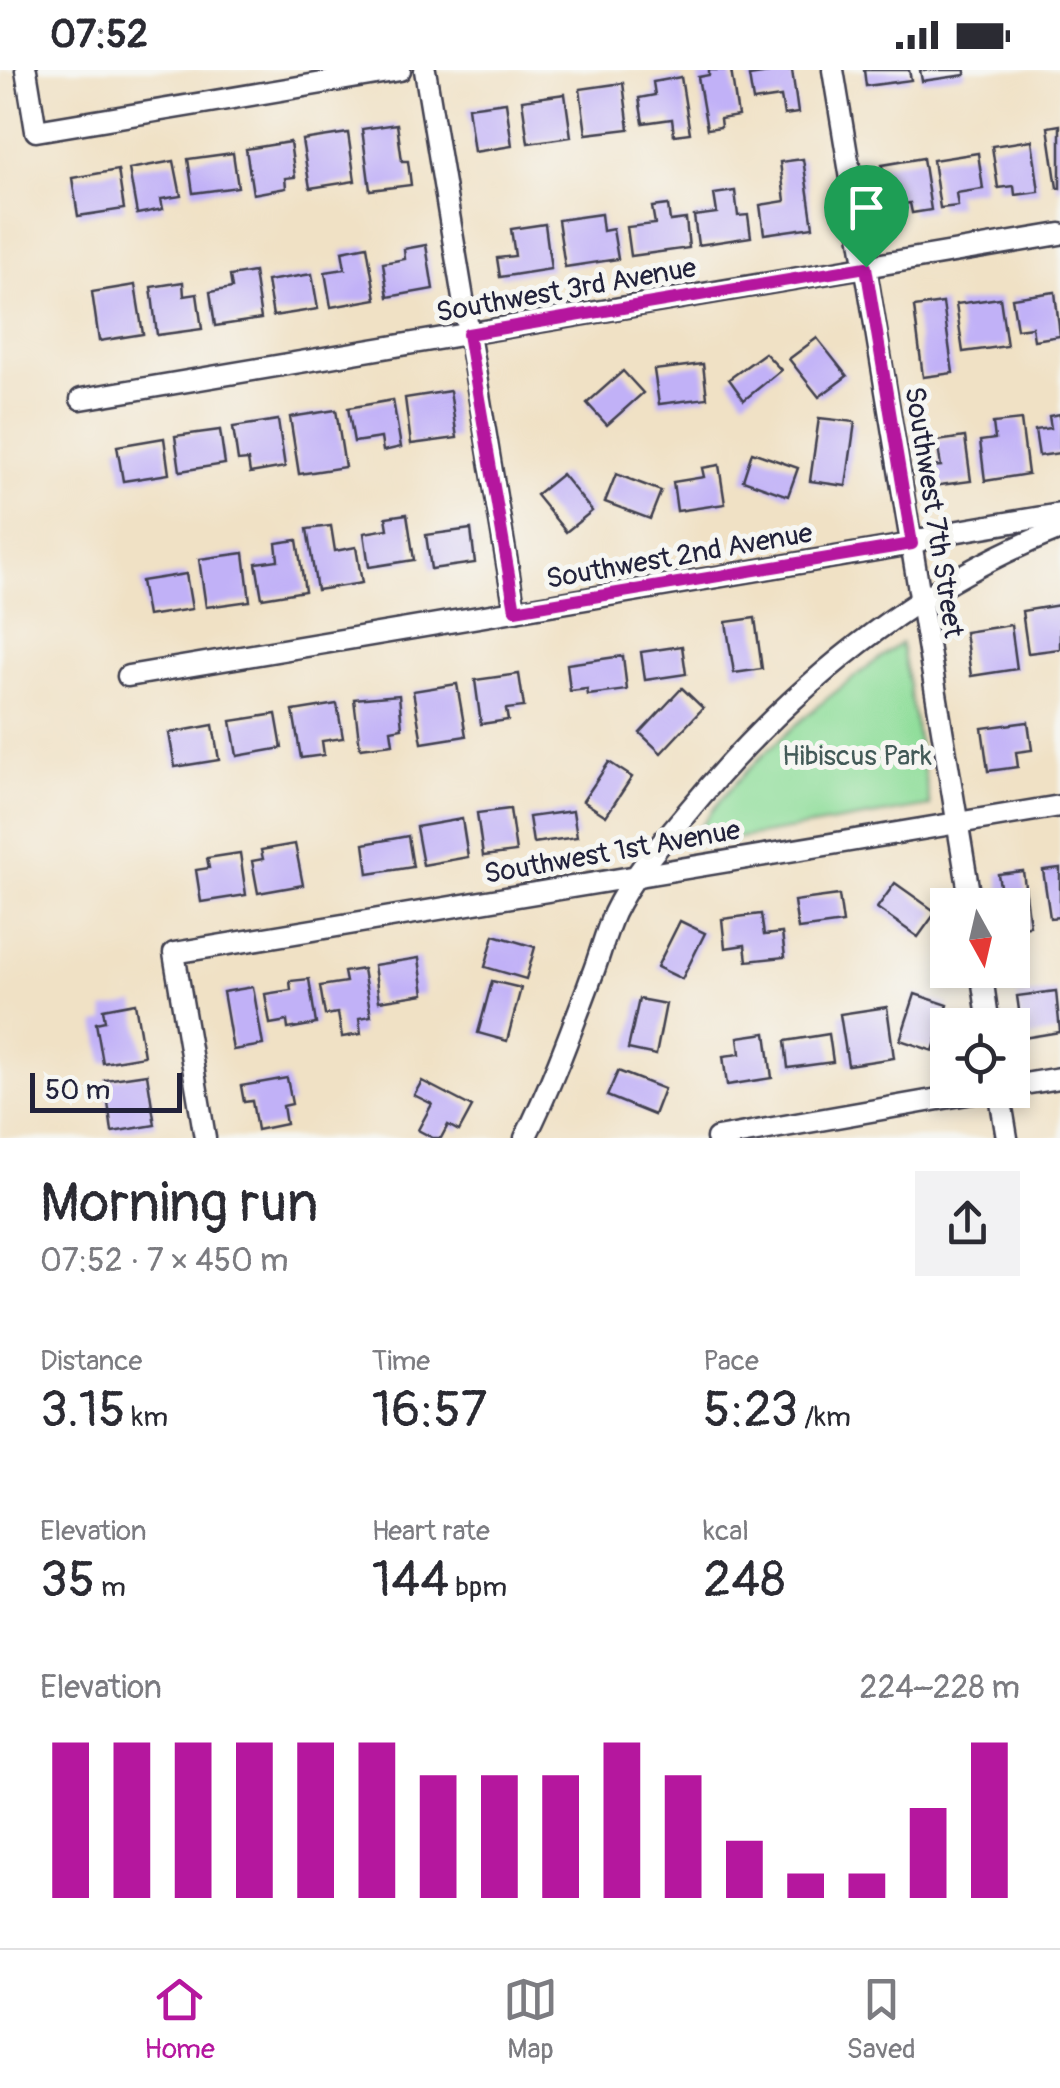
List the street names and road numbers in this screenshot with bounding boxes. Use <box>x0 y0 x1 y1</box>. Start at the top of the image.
street label: Southwest 3rd Avenue <box>434 250 699 331</box>
street label: Southwest 7th Street <box>896 384 971 641</box>
street label: Southwest 2nd Avenue <box>543 516 815 597</box>
street label: Southwest 1st Avenue <box>482 813 743 892</box>

